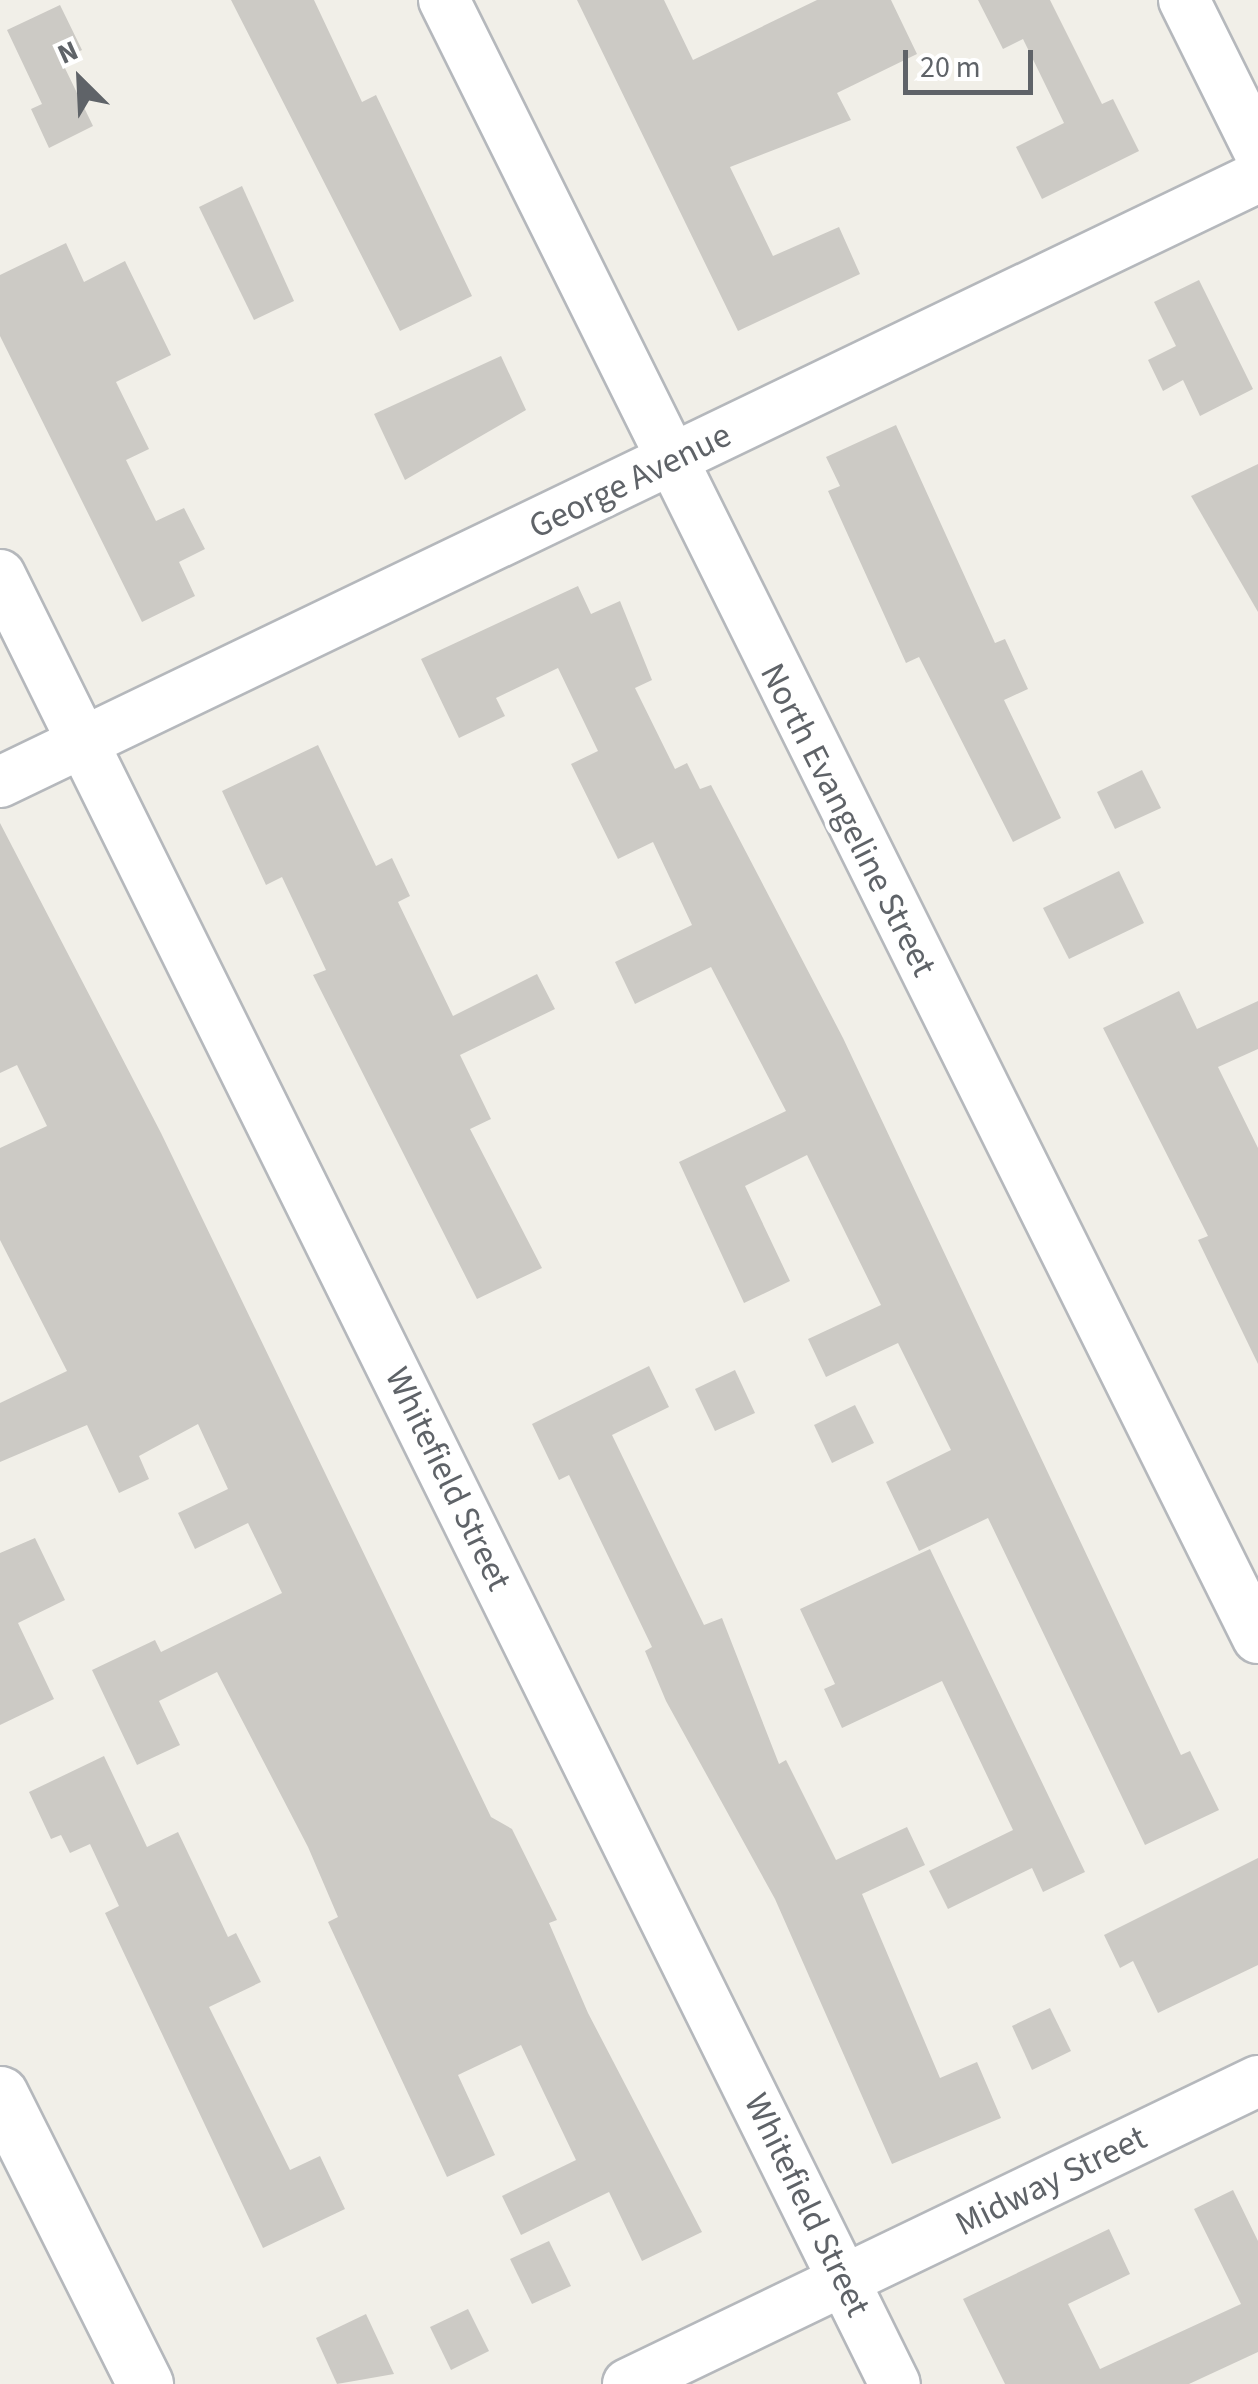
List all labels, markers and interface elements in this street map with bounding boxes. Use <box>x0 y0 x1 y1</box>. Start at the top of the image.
north arrow <box>30 30 130 130</box>
scale bar <box>908 30 1038 92</box>
text: N <box>51 31 84 75</box>
text: 20 m <box>920 46 981 89</box>
street label: George Avenue <box>522 414 738 548</box>
street label: North Evangeline Street <box>751 657 945 983</box>
street label: Whitefield Street <box>376 1361 520 1597</box>
street label: Whitefield Street <box>735 2087 879 2323</box>
street label: Midway Street <box>949 2117 1153 2245</box>

